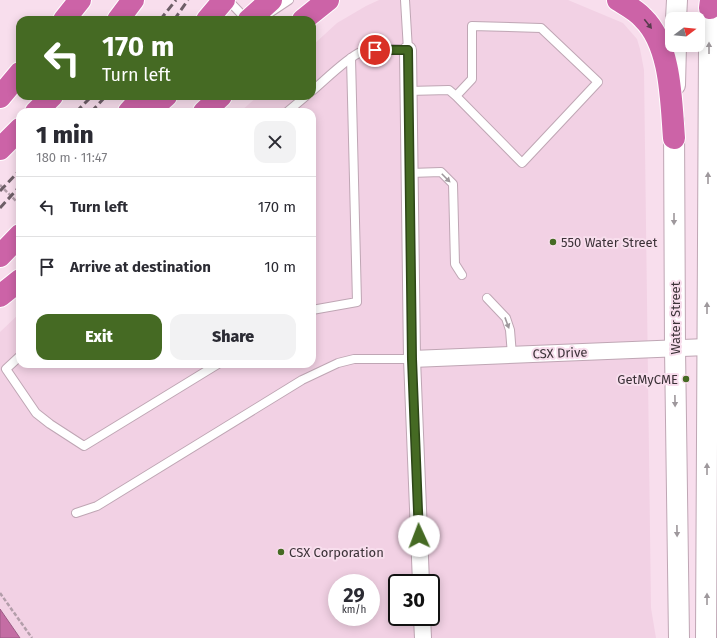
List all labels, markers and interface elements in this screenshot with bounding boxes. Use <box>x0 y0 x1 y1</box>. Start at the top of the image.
north arrow <box>665 12 705 52</box>
map controls <box>665 12 705 52</box>
one-way arrow <box>644 18 652 29</box>
text: 170 m <box>102 30 174 63</box>
icon: left <box>36 32 88 84</box>
pin <box>358 33 392 67</box>
icon: arrive <box>364 39 386 61</box>
one-way arrow <box>706 41 712 54</box>
text: Turn left <box>102 64 171 86</box>
text: 1 min <box>36 121 94 149</box>
button: close <box>254 121 296 163</box>
text: 180 m · 11:47 <box>36 150 107 165</box>
one-way arrow <box>705 171 711 184</box>
one-way arrow <box>441 173 451 183</box>
icon: left <box>36 196 58 218</box>
text: Turn left <box>70 198 128 216</box>
text: 170 m <box>258 198 296 216</box>
one-way arrow <box>671 213 677 226</box>
place label: 550 Water Street <box>561 235 658 250</box>
marker: 550 Water Street <box>548 237 558 247</box>
icon: arrive <box>36 256 58 278</box>
text: Arrive at destination <box>70 258 211 276</box>
text: 10 m <box>264 258 296 276</box>
street label: Water Street <box>668 281 683 354</box>
one-way arrow <box>704 301 710 314</box>
button: Exit <box>36 314 162 360</box>
button: Share <box>170 314 296 360</box>
one-way arrow <box>505 318 511 330</box>
street label: CSX Drive <box>532 345 588 361</box>
place label: GetMyCME <box>617 372 678 387</box>
marker: GetMyCME <box>681 374 691 384</box>
one-way arrow <box>672 395 678 408</box>
one-way arrow <box>704 462 710 475</box>
position arrow <box>398 515 440 557</box>
one-way arrow <box>674 525 680 538</box>
place label: CSX Corporation <box>289 545 384 560</box>
marker: CSX Corporation <box>276 547 286 557</box>
speed limit sign: 30 <box>388 574 440 626</box>
text: 29 <box>343 583 365 607</box>
one-way arrow <box>704 592 710 605</box>
text: km/h <box>342 604 366 616</box>

